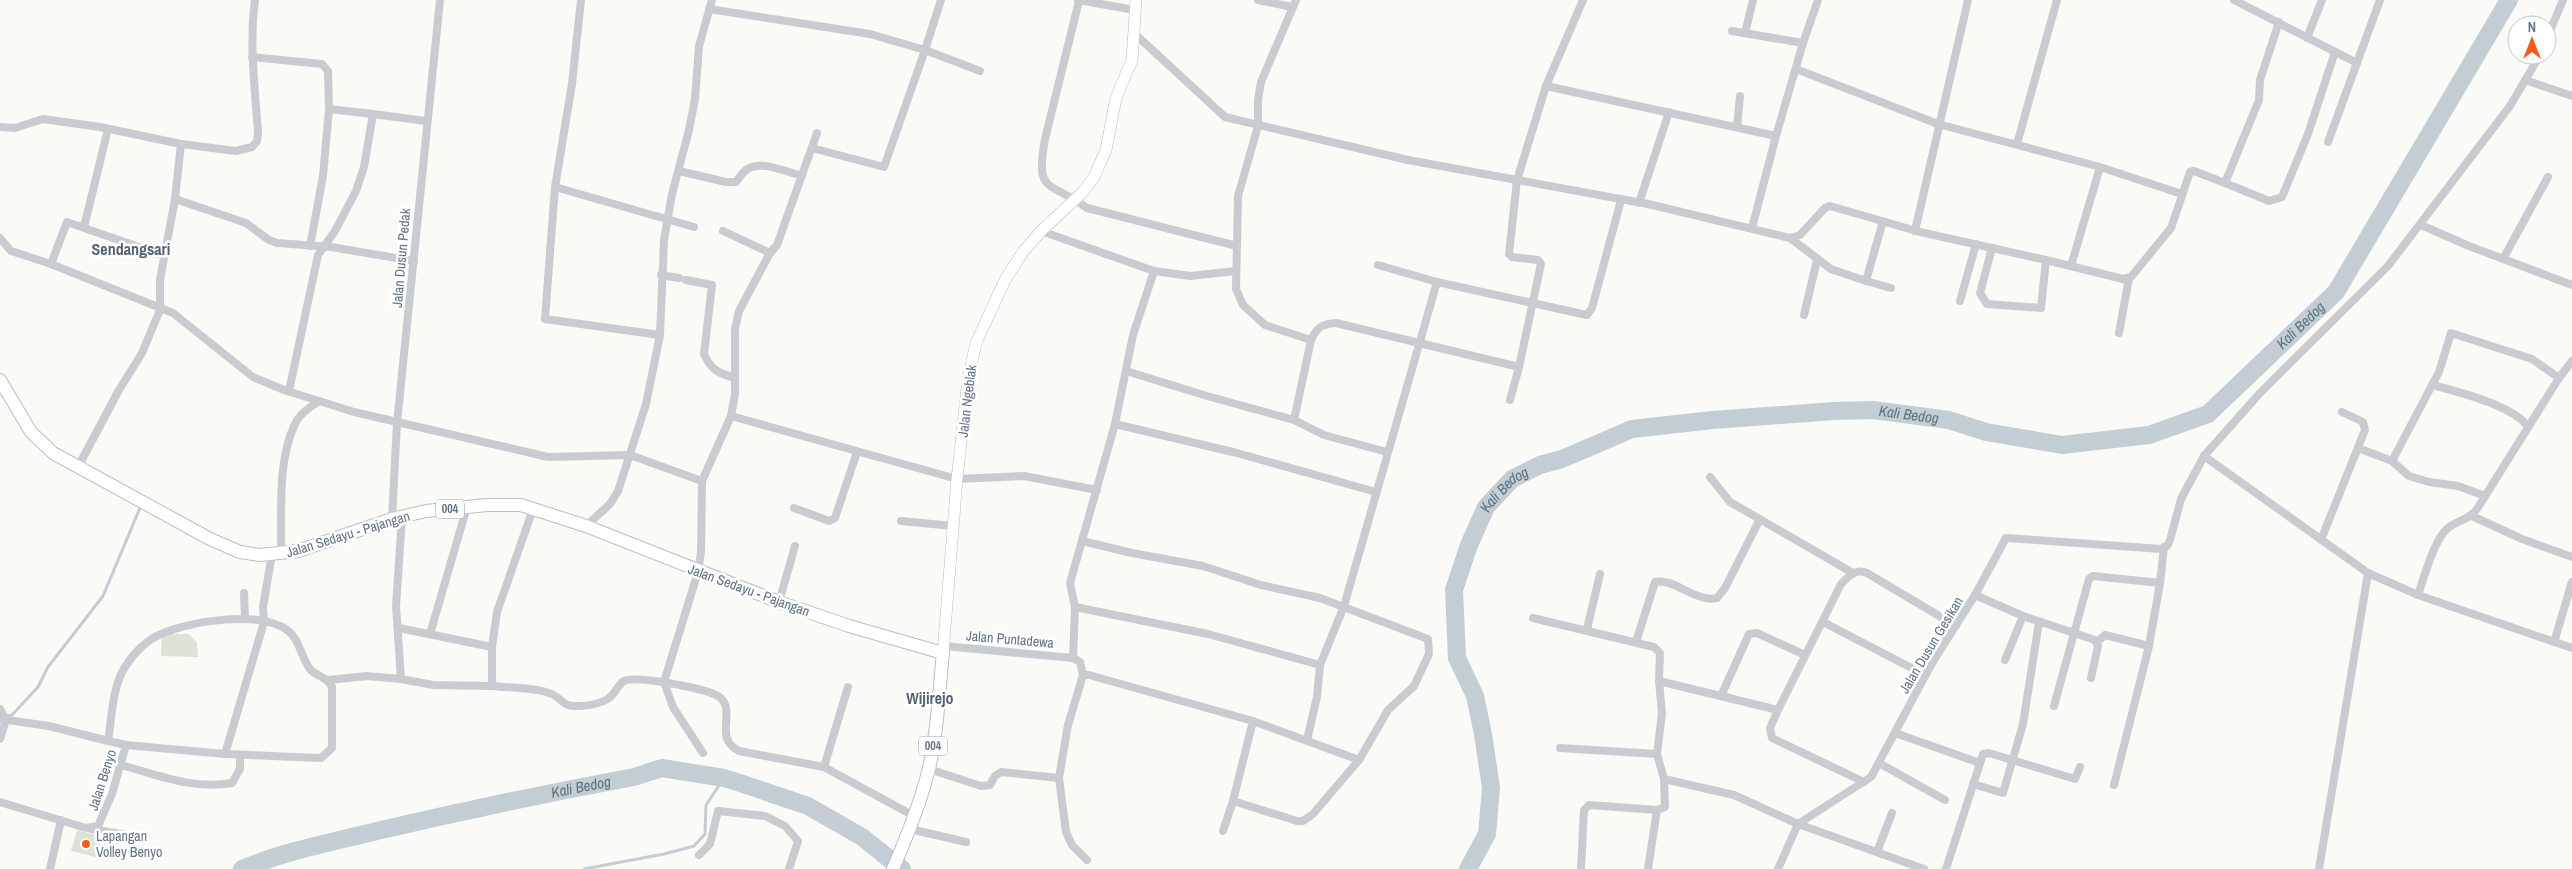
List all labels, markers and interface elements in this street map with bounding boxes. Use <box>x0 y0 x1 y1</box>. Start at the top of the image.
north arrow <box>2507 15 2557 65</box>
text: N <box>2528 18 2536 36</box>
street label: Jalan Dusun Pedak <box>388 207 414 308</box>
district label: Sendangsari <box>92 238 170 260</box>
water label: Kali Bedog <box>2271 297 2330 354</box>
street label: Jalan Ngeblak <box>954 364 980 438</box>
water label: Kali Bedog <box>1878 400 1940 429</box>
water label: Kali Bedog <box>1474 461 1532 515</box>
road number: 004 <box>436 499 464 518</box>
street label: Jalan Sedayu - Pajangan <box>284 507 412 561</box>
street label: Jalan Sedayu - Pajangan <box>686 560 812 620</box>
street label: Jalan Dusun Gesikan <box>1895 593 1967 697</box>
street label: Jalan Puntadewa <box>965 626 1055 652</box>
district label: Wijirejo <box>906 687 954 709</box>
road number: 004 <box>919 736 947 756</box>
street label: Jalan Benyo <box>84 747 120 813</box>
water label: Kali Bedog <box>549 771 613 803</box>
place label: Lapangan Volley Benyo <box>96 827 162 861</box>
marker: Lapangan Volley Benyo <box>80 838 92 850</box>

